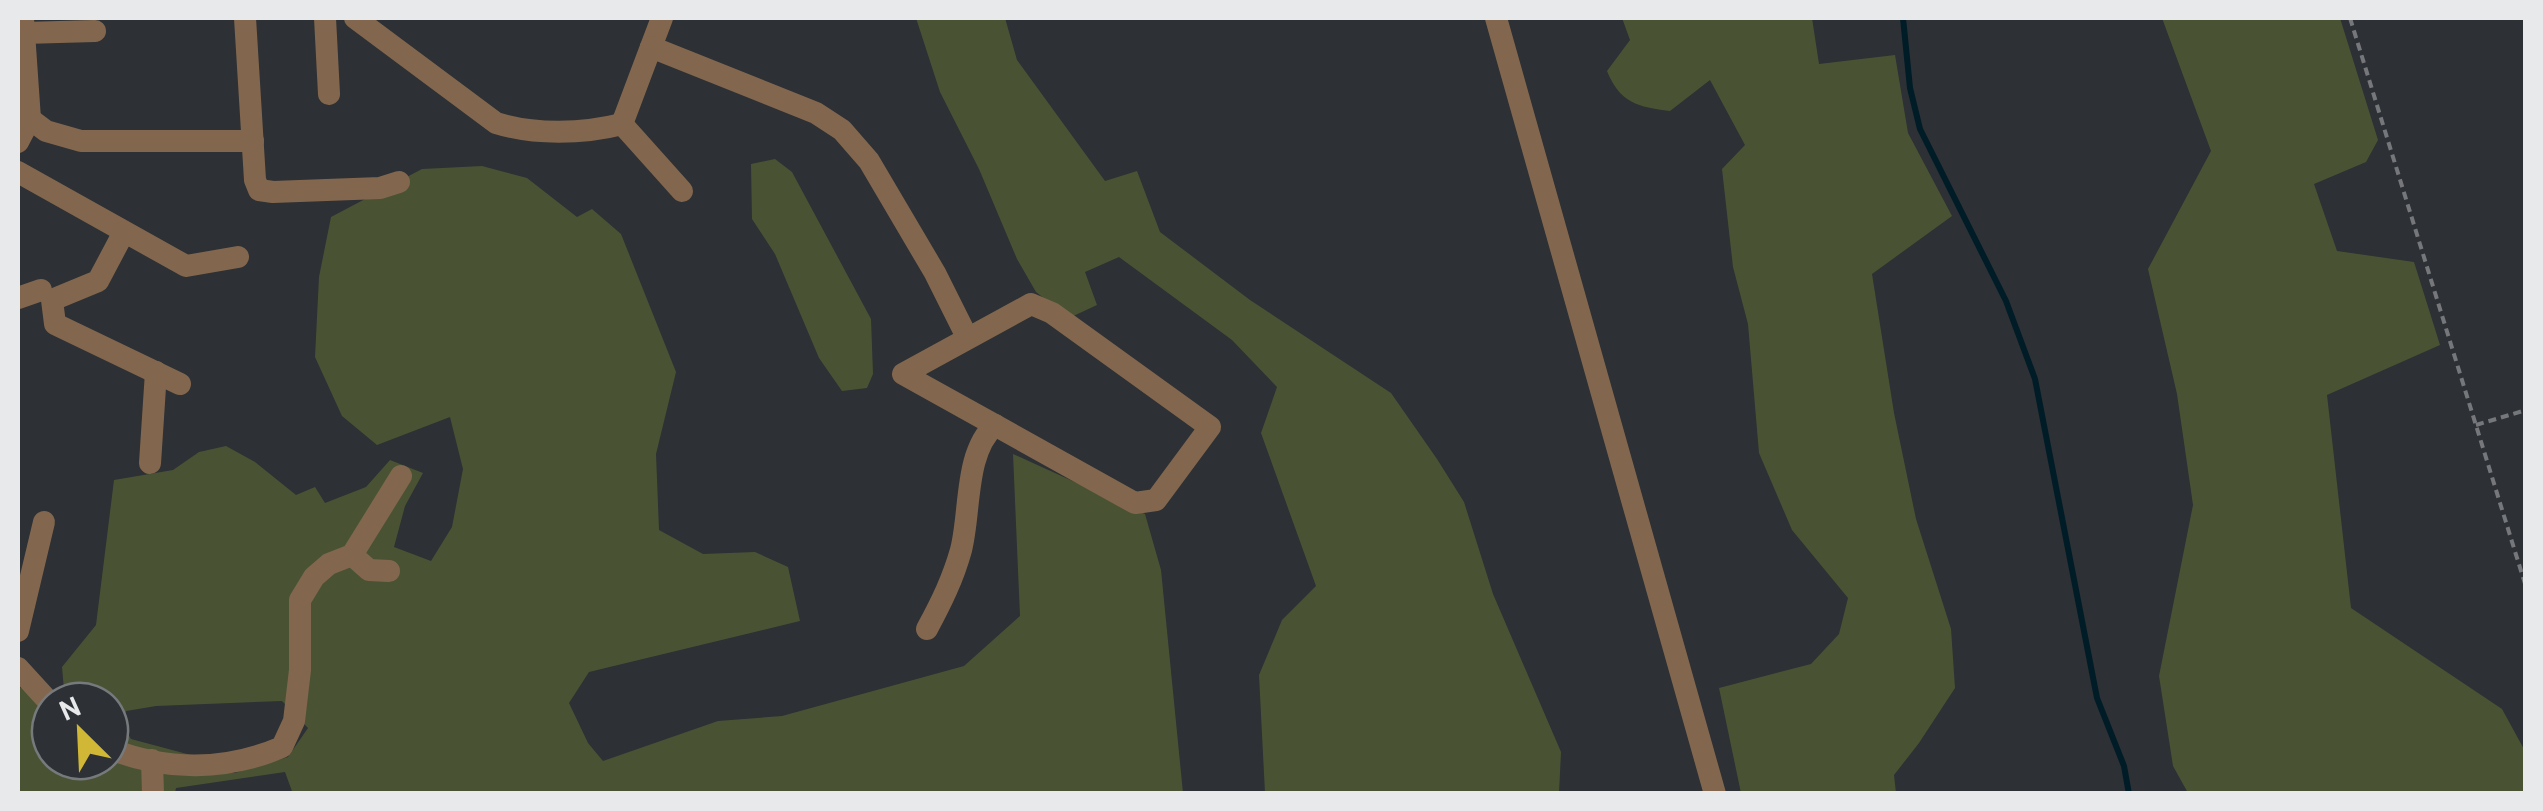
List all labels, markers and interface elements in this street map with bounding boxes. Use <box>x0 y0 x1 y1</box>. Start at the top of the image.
north arrow <box>30 681 130 781</box>
text: N <box>55 690 88 731</box>

